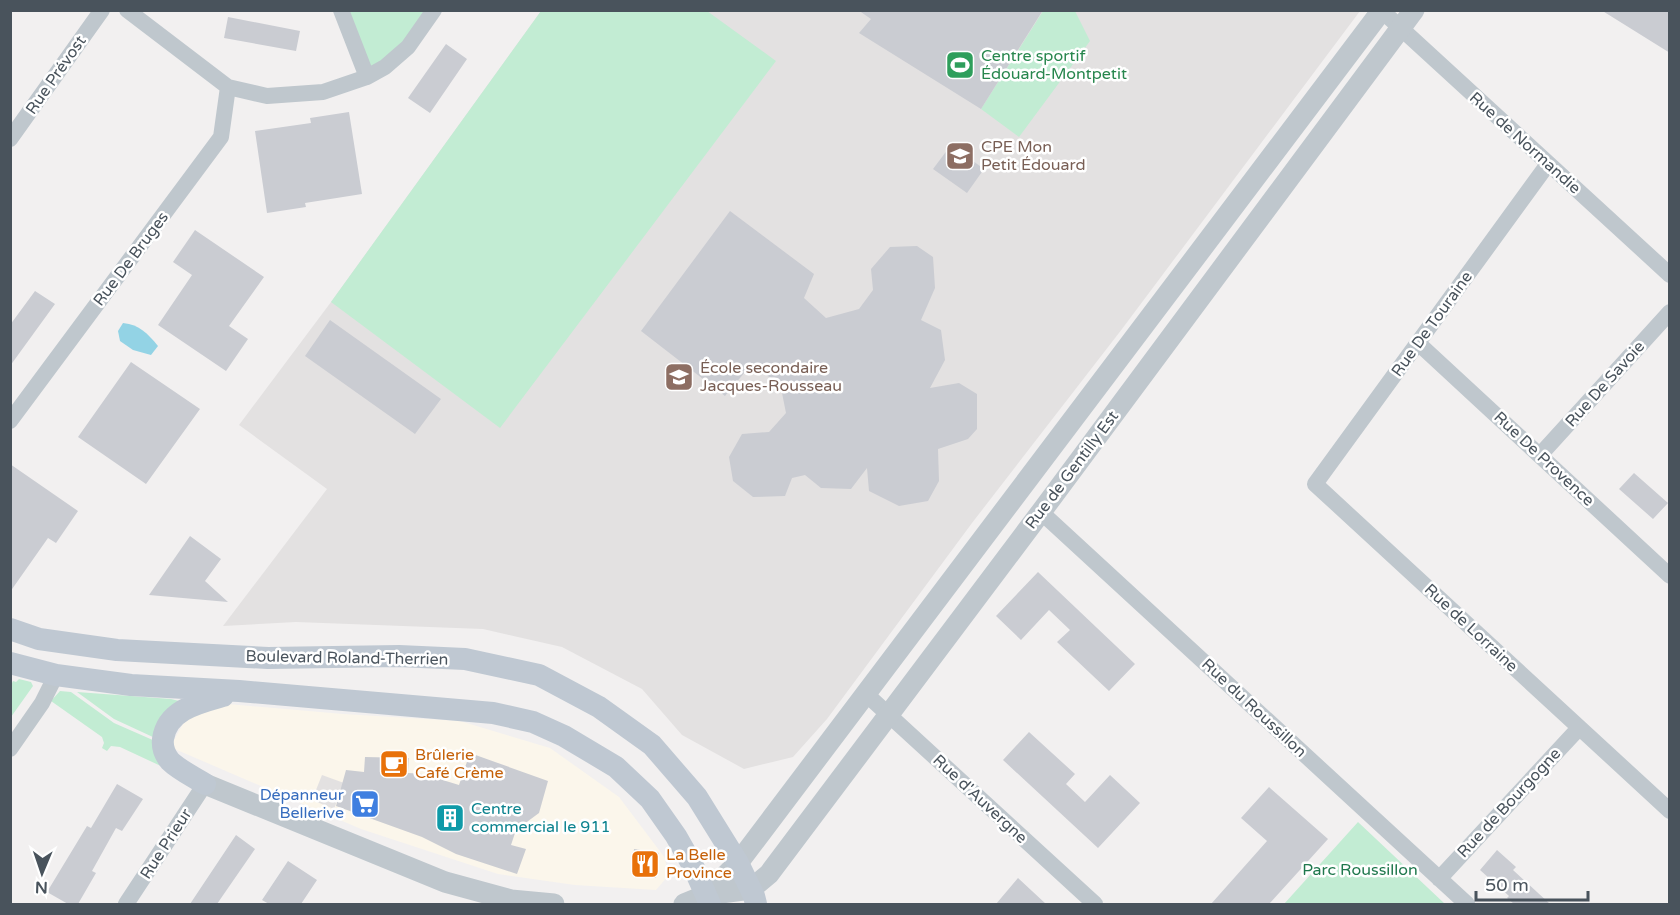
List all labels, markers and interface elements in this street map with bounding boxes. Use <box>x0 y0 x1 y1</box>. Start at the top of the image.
street label: Rue Prévost <box>22 32 90 118</box>
place label: Centre sportif Édouard-Montpetit <box>981 46 1127 84</box>
sports icon: Centre sportif Édouard-Montpetit <box>944 49 976 81</box>
street label: Rue de Normandie <box>1465 88 1585 198</box>
place label: CPE Mon Petit Édouard <box>981 137 1085 175</box>
school or university icon: CPE Mon Petit Édouard <box>944 140 976 172</box>
street label: Rue De Bruges <box>89 208 173 310</box>
street label: Rue De Touraine <box>1387 267 1477 381</box>
street label: Rue De Savoie <box>1561 337 1649 431</box>
place label: École secondaire Jacques-Rousseau <box>700 358 842 396</box>
school or university icon: École secondaire Jacques-Rousseau <box>663 361 695 393</box>
street label: Rue de Gentilly Est <box>1021 407 1123 533</box>
street label: Rue De Provence <box>1490 407 1598 511</box>
street label: Rue de Lorraine <box>1420 580 1522 676</box>
street label: Boulevard Roland-Therrien <box>245 646 449 670</box>
street label: Rue du Roussillon <box>1197 654 1311 762</box>
street label: Rue de Bourgogne <box>1453 744 1565 862</box>
place label: Brûlerie Café Crème <box>415 745 503 783</box>
cafe icon: Brûlerie Café Crème <box>378 748 410 780</box>
street label: Rue d'Auvergne <box>929 750 1031 848</box>
place label: Dépanneur Bellerive <box>260 785 345 823</box>
supermarket icon: Dépanneur Bellerive <box>349 788 381 820</box>
place label: Centre commercial le 911 <box>471 799 611 837</box>
building icon: Centre commercial le 911 <box>434 802 466 834</box>
street label: Rue Prieur <box>136 804 197 883</box>
north arrow <box>12 843 72 903</box>
place label: La Belle Province <box>666 845 732 883</box>
restaurant icon: La Belle Province <box>629 848 661 880</box>
park label: Parc Roussillon <box>1302 860 1418 880</box>
scale bar <box>1476 864 1588 902</box>
text: 50 m <box>1485 874 1529 896</box>
text: N <box>35 877 48 897</box>

